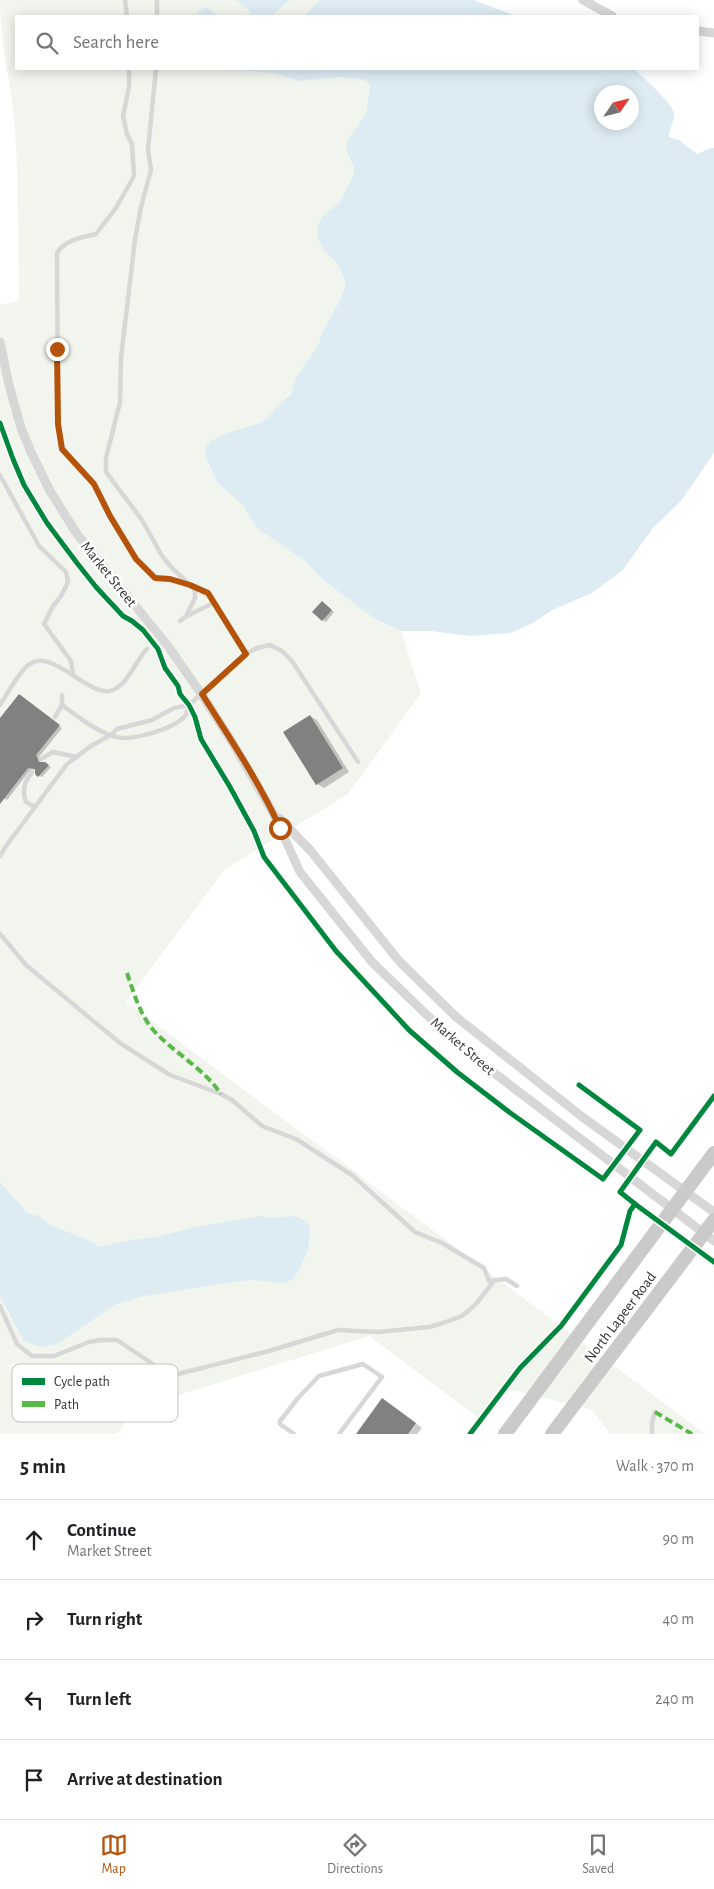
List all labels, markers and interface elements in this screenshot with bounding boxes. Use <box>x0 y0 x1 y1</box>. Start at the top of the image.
search box <box>15 15 699 70</box>
icon: search <box>33 29 61 57</box>
text: Search here <box>73 33 159 52</box>
north arrow <box>594 85 639 130</box>
route end <box>46 338 69 361</box>
street label: Market Street <box>78 539 140 610</box>
route start <box>269 817 292 840</box>
street label: Market Street <box>428 1015 498 1078</box>
street label: North Lapeer Road <box>582 1269 659 1365</box>
legend <box>12 1364 178 1422</box>
text: Cycle path <box>54 1375 110 1389</box>
text: Path <box>54 1398 79 1412</box>
text: 5 min <box>20 1456 66 1477</box>
text: Walk · 370 m <box>616 1458 694 1474</box>
text: Continue <box>67 1521 136 1540</box>
icon: ahead <box>20 1526 48 1554</box>
text: 90 m <box>663 1531 694 1547</box>
text: Market Street <box>67 1543 152 1559</box>
icon: right <box>20 1606 48 1634</box>
text: Turn right <box>67 1610 142 1629</box>
text: 40 m <box>662 1611 694 1627</box>
icon: left <box>20 1686 48 1714</box>
text: Turn left <box>67 1690 131 1709</box>
text: 240 m <box>655 1691 694 1707</box>
icon: arrive <box>20 1766 48 1794</box>
text: Arrive at destination <box>67 1770 223 1789</box>
tab: Map <box>100 1831 128 1878</box>
tab: Directions <box>327 1831 383 1878</box>
tab: Saved <box>582 1831 614 1878</box>

